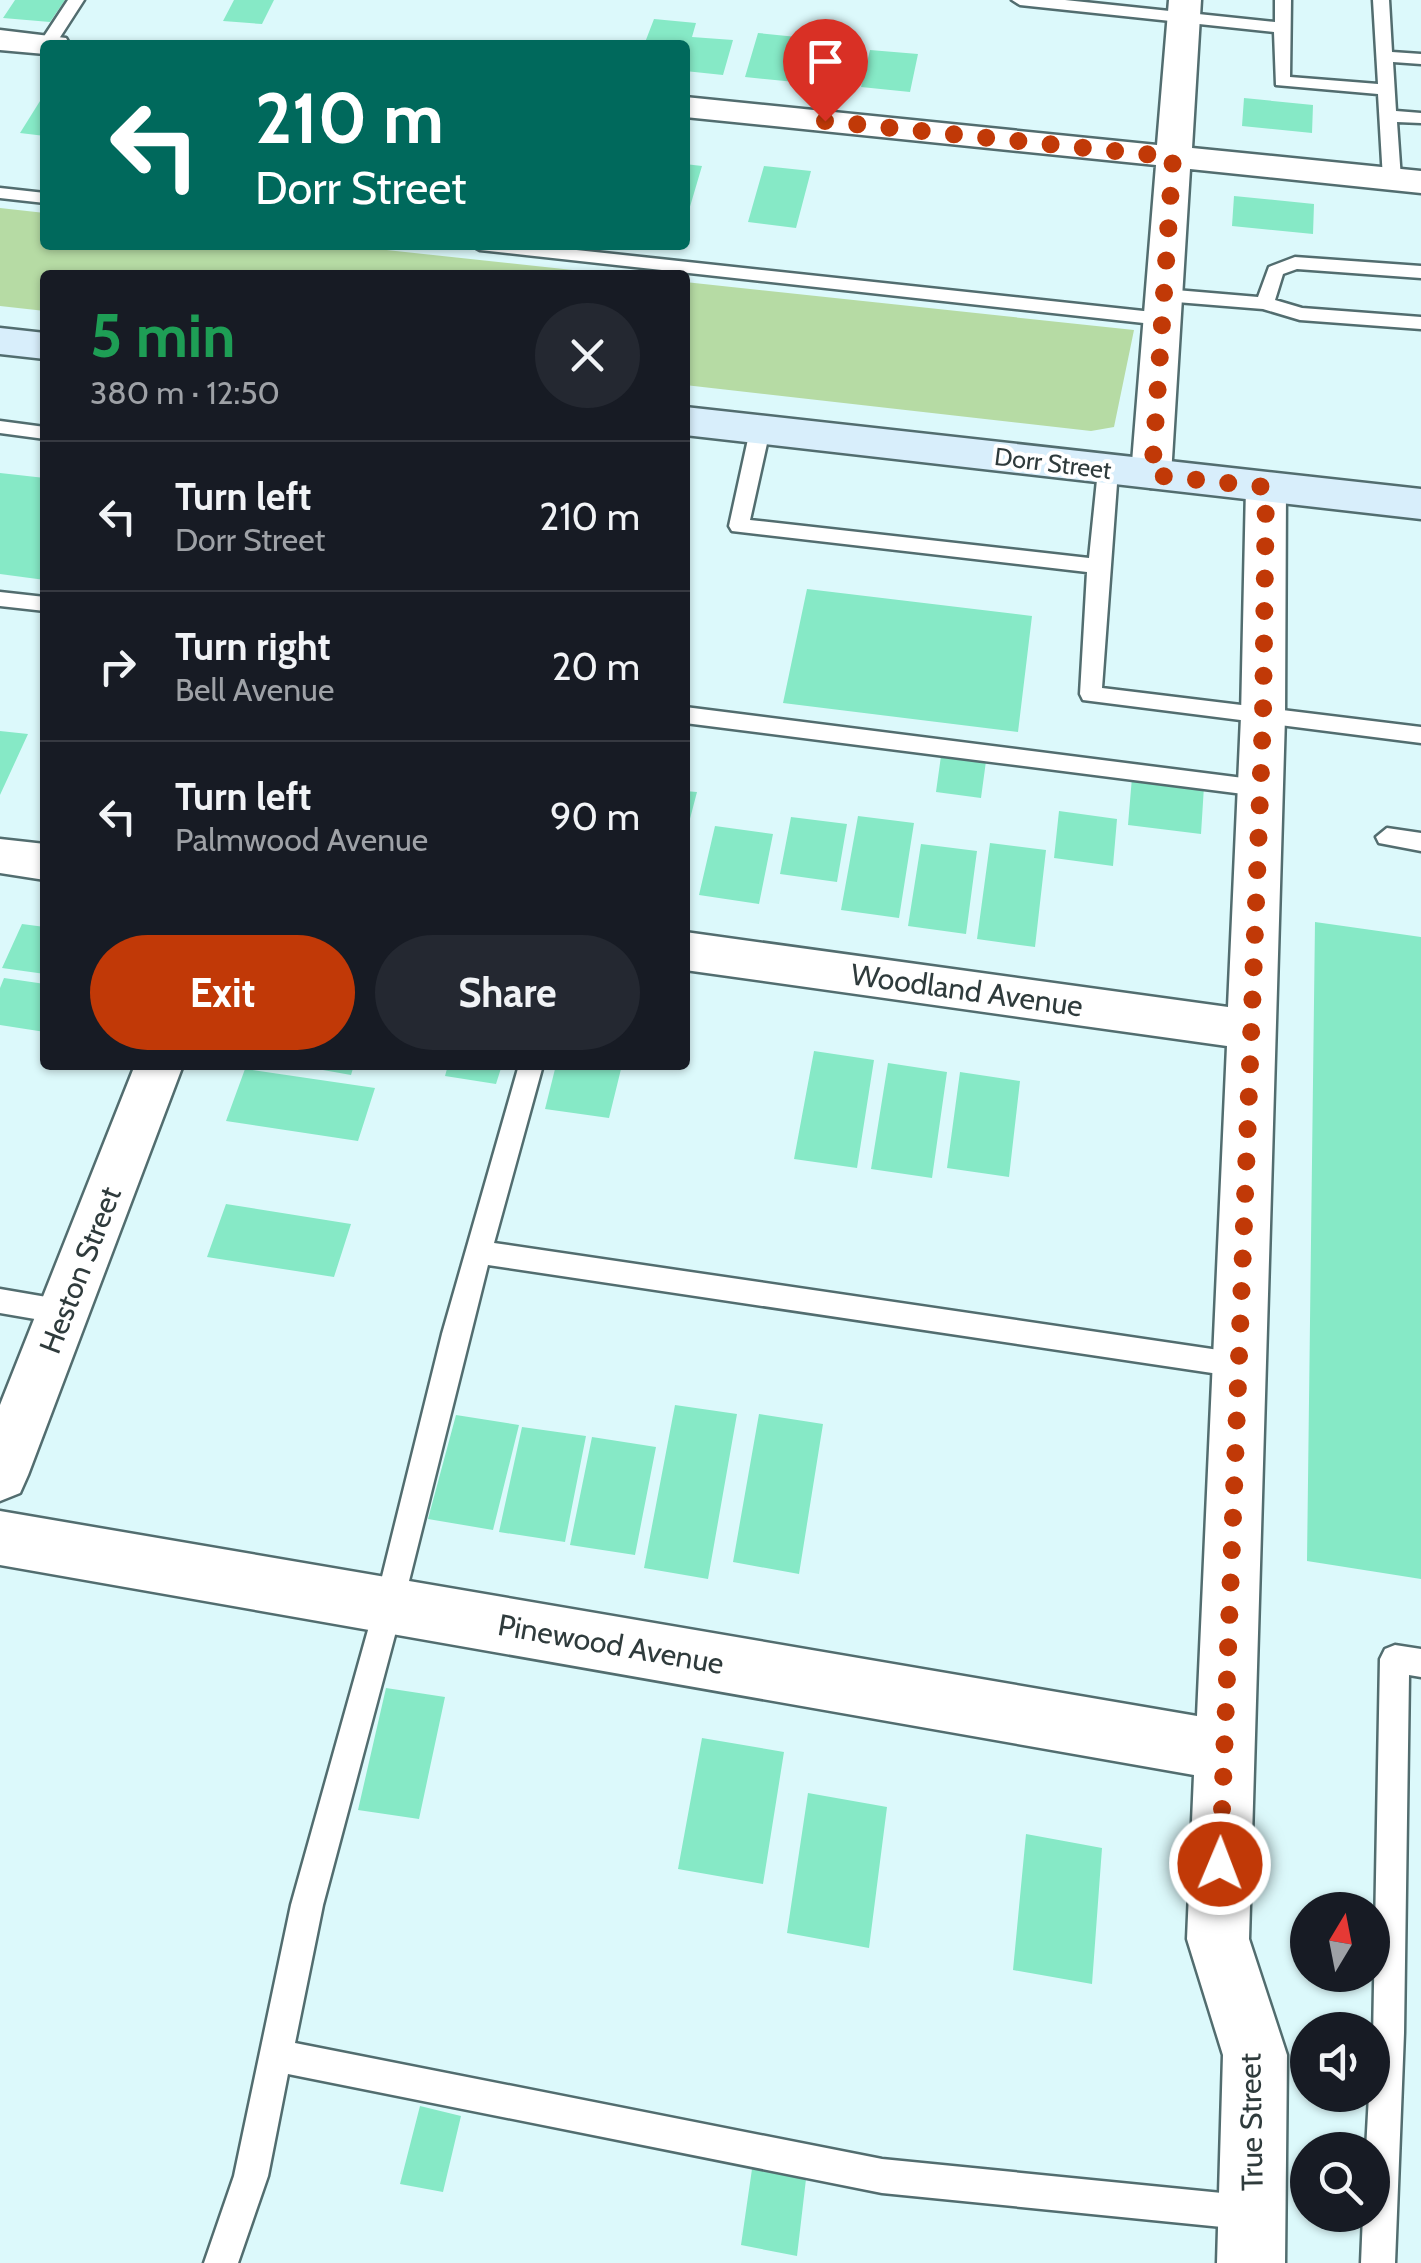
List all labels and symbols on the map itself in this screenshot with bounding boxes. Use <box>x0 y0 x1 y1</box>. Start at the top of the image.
pin <box>783 19 868 122</box>
street label: Dorr Street <box>993 441 1114 485</box>
street label: Woodland Avenue <box>849 955 1085 1025</box>
street label: Heston Street <box>31 1181 129 1359</box>
street label: Pinewood Avenue <box>495 1606 727 1682</box>
position arrow <box>1168 1812 1272 1916</box>
north arrow <box>1290 1892 1390 1992</box>
street label: True Street <box>1231 2053 1271 2191</box>

